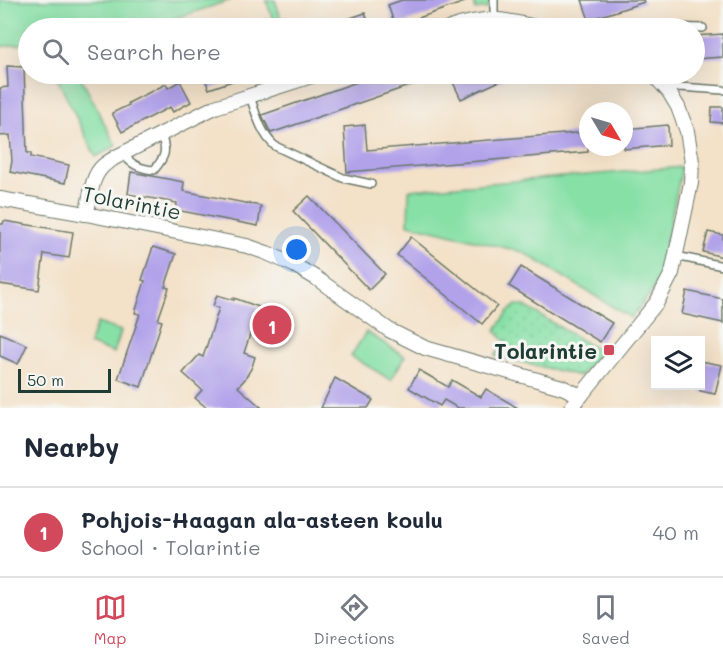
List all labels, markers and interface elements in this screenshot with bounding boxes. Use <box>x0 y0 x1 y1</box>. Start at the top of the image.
search box <box>18 18 705 84</box>
icon: search <box>39 35 72 68</box>
text: Search here <box>87 37 221 66</box>
north arrow <box>579 102 633 156</box>
street label: Tolarintie <box>80 179 184 225</box>
your location <box>282 235 311 264</box>
pin: 1 <box>252 302 292 348</box>
map controls <box>651 336 705 390</box>
button: layers <box>651 336 705 390</box>
place label: Tolarintie <box>494 337 597 364</box>
marker: Tolarintie <box>602 343 616 357</box>
scale bar <box>18 366 111 394</box>
text: 50 m <box>27 369 64 390</box>
text: Nearby <box>24 430 119 464</box>
text: Pohjois-Haagan ala-asteen koulu <box>81 505 443 534</box>
text: 1 <box>39 519 48 545</box>
text: 40 m <box>653 519 699 545</box>
text: School · Tolarintie <box>81 534 261 560</box>
tab: Map <box>94 591 127 648</box>
tab: Directions <box>314 591 395 648</box>
tab: Saved <box>582 591 629 648</box>

